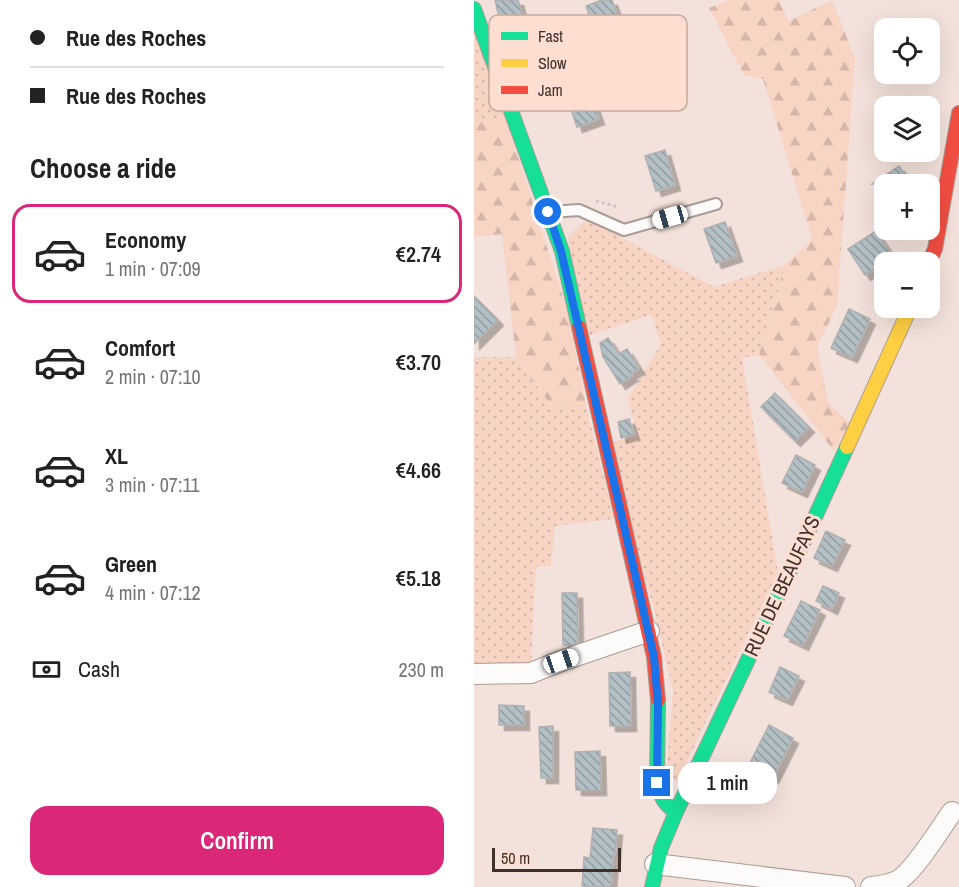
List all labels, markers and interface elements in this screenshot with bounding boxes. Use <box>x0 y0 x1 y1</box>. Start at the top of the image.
legend <box>489 15 687 111</box>
map controls <box>874 18 940 318</box>
button: locate <box>874 18 940 84</box>
text: Rue des Roches <box>66 23 206 53</box>
text: Fast <box>538 25 563 47</box>
text: Slow <box>538 52 567 74</box>
text: Jam <box>538 79 563 101</box>
text: Rue des Roches <box>66 81 206 111</box>
button: layers <box>874 96 940 162</box>
text: Choose a ride <box>30 150 176 186</box>
button: + <box>874 174 940 240</box>
route start <box>534 198 561 225</box>
car <box>650 203 690 231</box>
text: Economy <box>105 225 186 255</box>
icon: car <box>33 227 87 281</box>
text: €2.74 <box>396 239 441 269</box>
button: − <box>874 252 940 318</box>
text: 1 min · 07:09 <box>105 255 201 282</box>
text: Comfort <box>105 333 175 363</box>
icon: car <box>33 335 87 389</box>
text: €3.70 <box>396 347 441 377</box>
text: 2 min · 07:10 <box>105 363 201 390</box>
text: XL <box>105 441 128 471</box>
icon: car <box>33 443 87 497</box>
text: €4.66 <box>396 455 441 485</box>
text: 3 min · 07:11 <box>105 471 200 498</box>
street label: RUE DE BEAUFAYS <box>737 511 826 660</box>
text: Green <box>105 549 157 579</box>
icon: car <box>33 551 87 605</box>
text: €5.18 <box>396 563 441 593</box>
text: 4 min · 07:12 <box>105 579 201 606</box>
car <box>541 647 581 675</box>
icon: cash <box>30 653 63 686</box>
text: Cash <box>78 654 120 684</box>
text: 230 m <box>398 656 444 683</box>
callout: 1 min <box>678 762 777 804</box>
route end <box>643 769 670 796</box>
text: 1 min <box>706 769 749 796</box>
button: Confirm <box>30 806 444 875</box>
scale bar <box>492 845 621 872</box>
text: 50 m <box>501 847 530 869</box>

